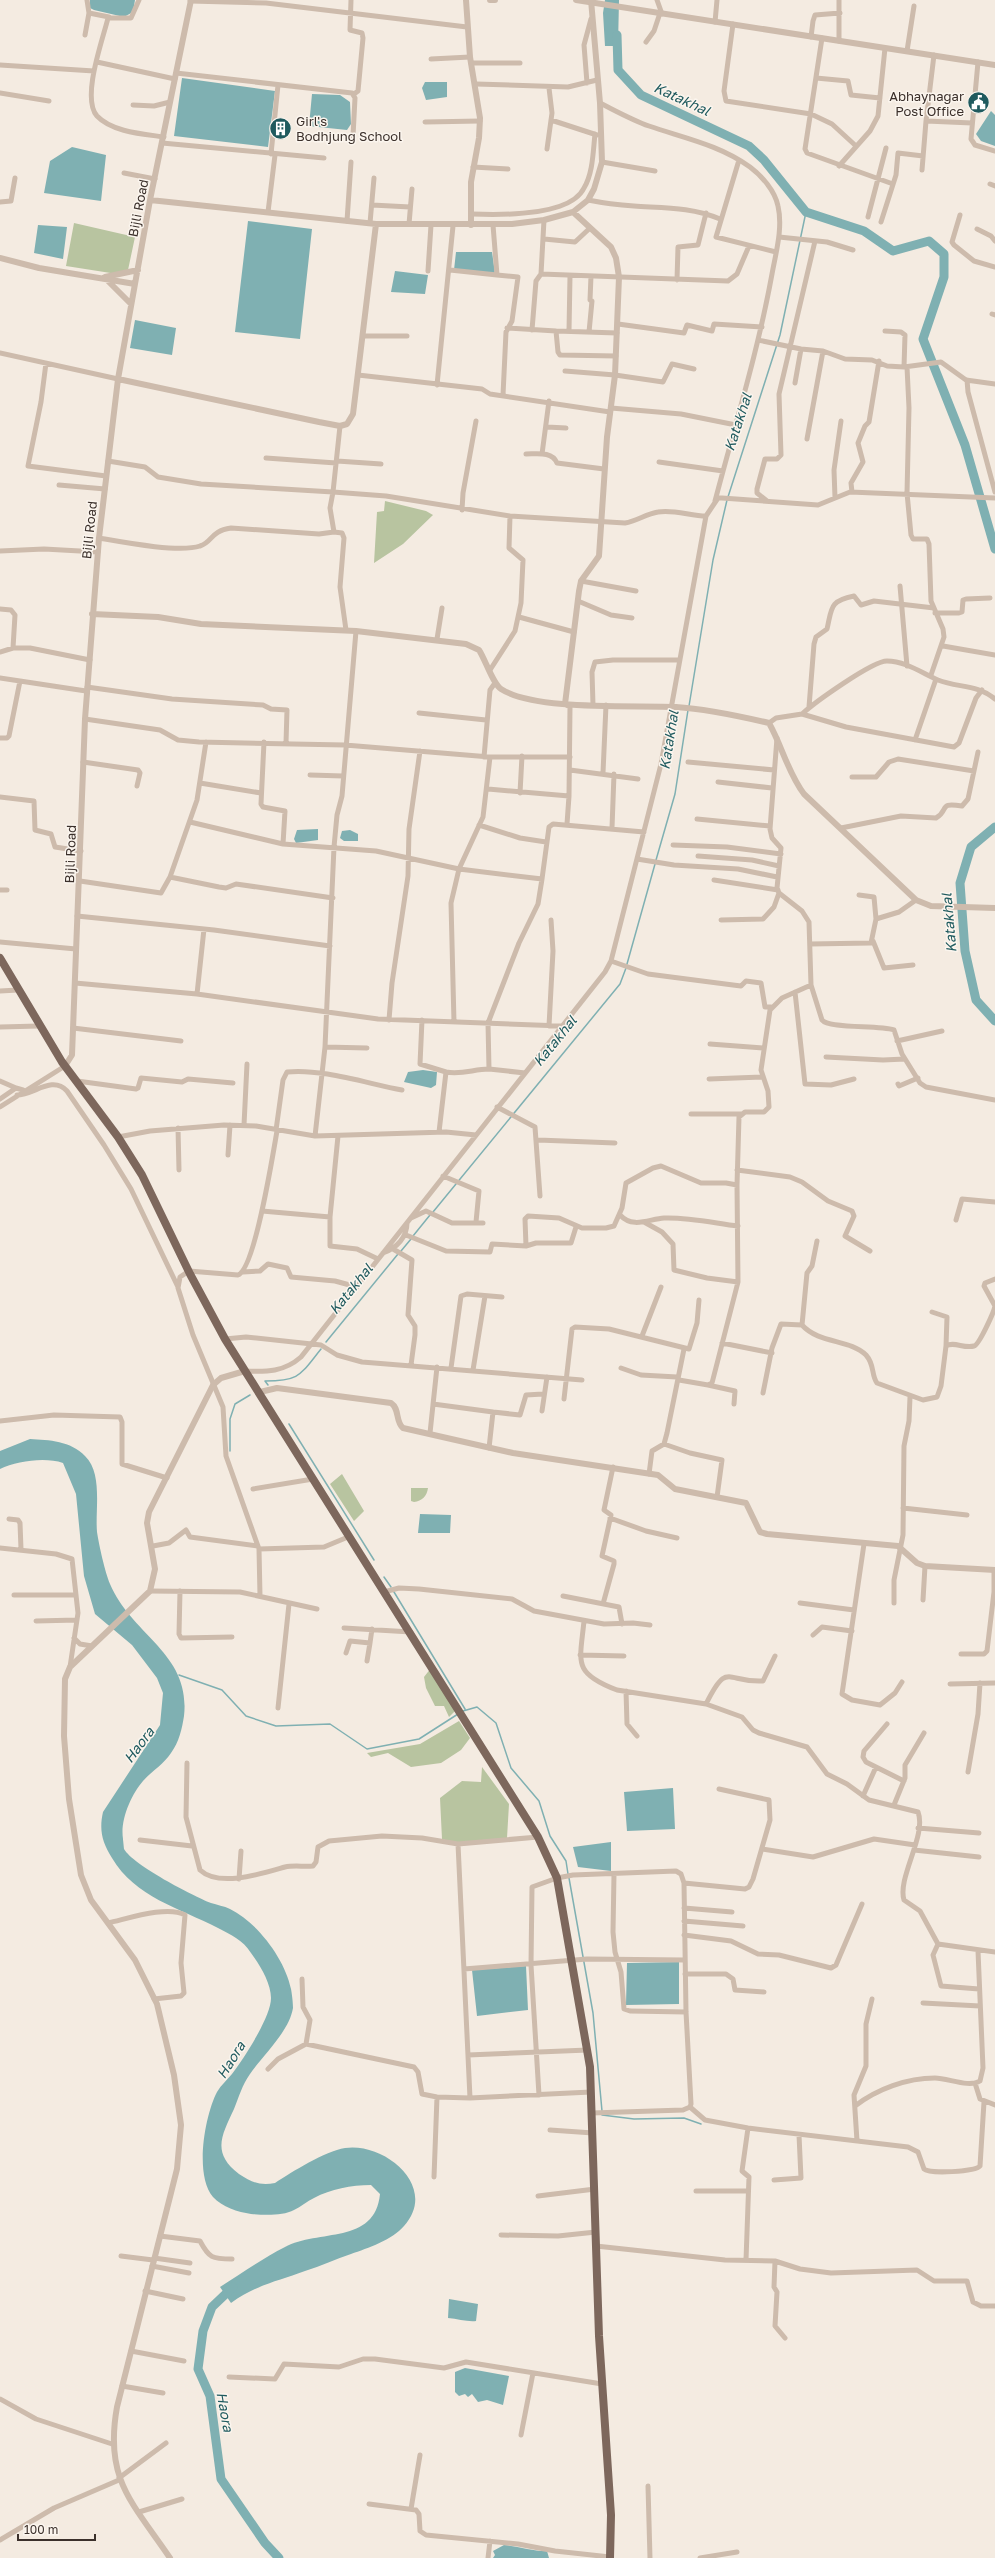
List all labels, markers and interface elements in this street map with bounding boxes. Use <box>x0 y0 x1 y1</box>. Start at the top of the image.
water label: Katakhal <box>652 78 713 119</box>
place label: Abhaynagar Post Office <box>889 88 964 119</box>
public building icon: Abhaynagar Post Office <box>966 90 992 116</box>
place label: Girl's Bodhjung School <box>296 113 402 144</box>
building icon: Girl's Bodhjung School <box>268 115 294 141</box>
street label: Bijli Road <box>125 178 151 238</box>
water label: Katakhal <box>720 390 755 453</box>
street label: Bijli Road <box>78 500 100 560</box>
water label: Katakhal <box>655 709 682 771</box>
street label: Bijli Road <box>61 825 79 883</box>
water label: Katakhal <box>937 892 960 954</box>
water label: Katakhal <box>529 1012 580 1069</box>
water label: Katakhal <box>325 1260 376 1317</box>
water label: Haora <box>120 1723 158 1766</box>
water label: Haora <box>213 2037 249 2081</box>
water label: Haora <box>214 2391 238 2434</box>
scale bar <box>18 2516 95 2542</box>
text: 100 m <box>24 2522 58 2537</box>

